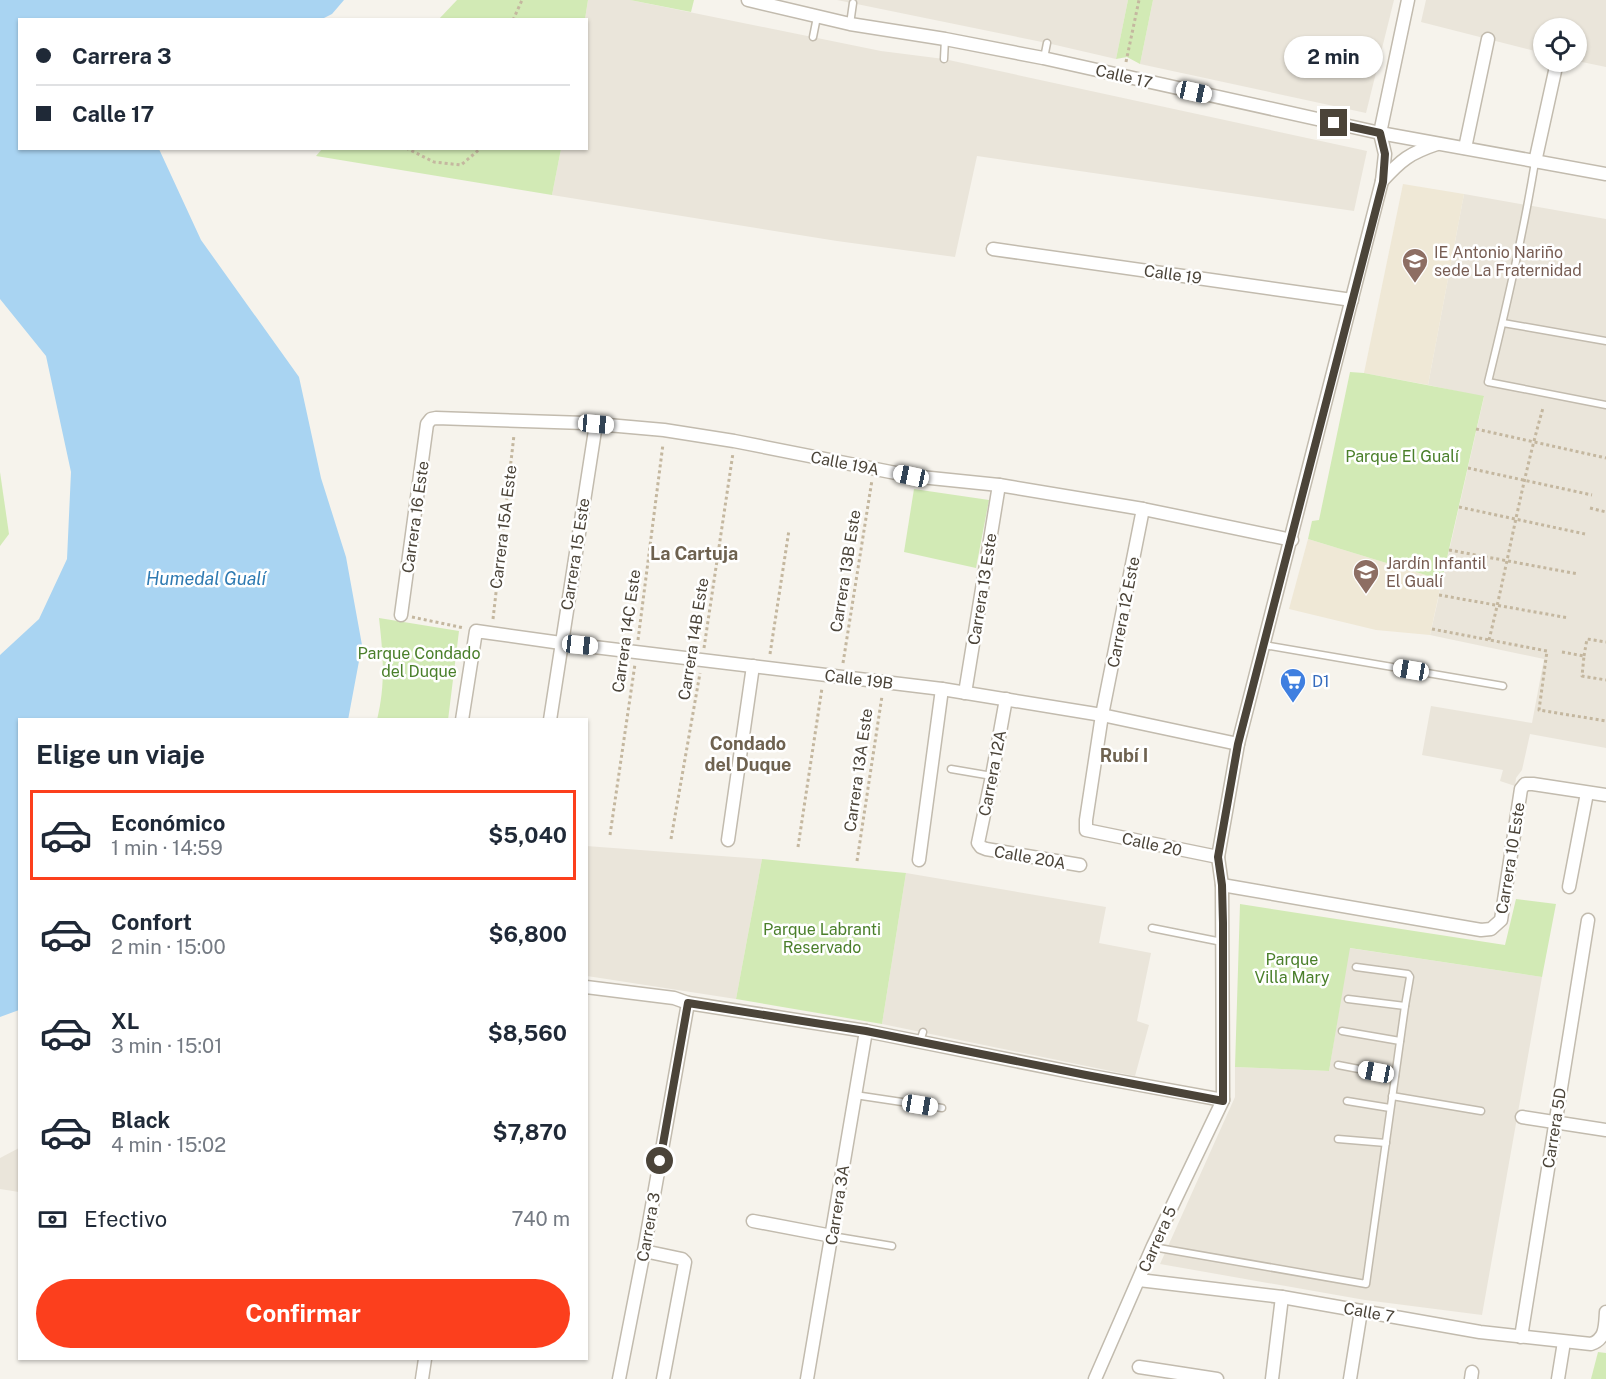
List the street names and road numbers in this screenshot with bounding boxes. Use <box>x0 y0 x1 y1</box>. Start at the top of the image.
street label: Calle 17 <box>1094 61 1154 92</box>
street label: Calle 19 <box>1143 261 1203 288</box>
street label: Calle 19A <box>809 448 881 479</box>
street label: Carrera 16 Este <box>398 460 433 574</box>
street label: Carrera 15A Este <box>486 464 521 590</box>
street label: Carrera 15 Este <box>557 497 594 612</box>
street label: Carrera 13B Este <box>826 508 865 634</box>
street label: Carrera 13 Este <box>964 532 1001 646</box>
street label: Carrera 12 Este <box>1103 555 1144 669</box>
street label: Carrera 14C Este <box>608 568 645 694</box>
street label: Carrera 14B Este <box>674 576 713 702</box>
street label: Calle 19B <box>824 666 894 693</box>
street label: Carrera 13A Este <box>840 707 877 833</box>
street label: Carrera 12A <box>975 728 1010 818</box>
street label: Carrera 10 Este <box>1492 801 1529 915</box>
street label: Calle 20 <box>1120 829 1184 860</box>
street label: Calle 20A <box>993 842 1067 873</box>
street label: Carrera 5D <box>1539 1086 1570 1170</box>
street label: Carrera 3A <box>822 1163 853 1247</box>
street label: Carrera 3 <box>633 1191 664 1263</box>
street label: Carrera 5 <box>1135 1203 1180 1275</box>
street label: Calle 7 <box>1342 1299 1396 1326</box>

